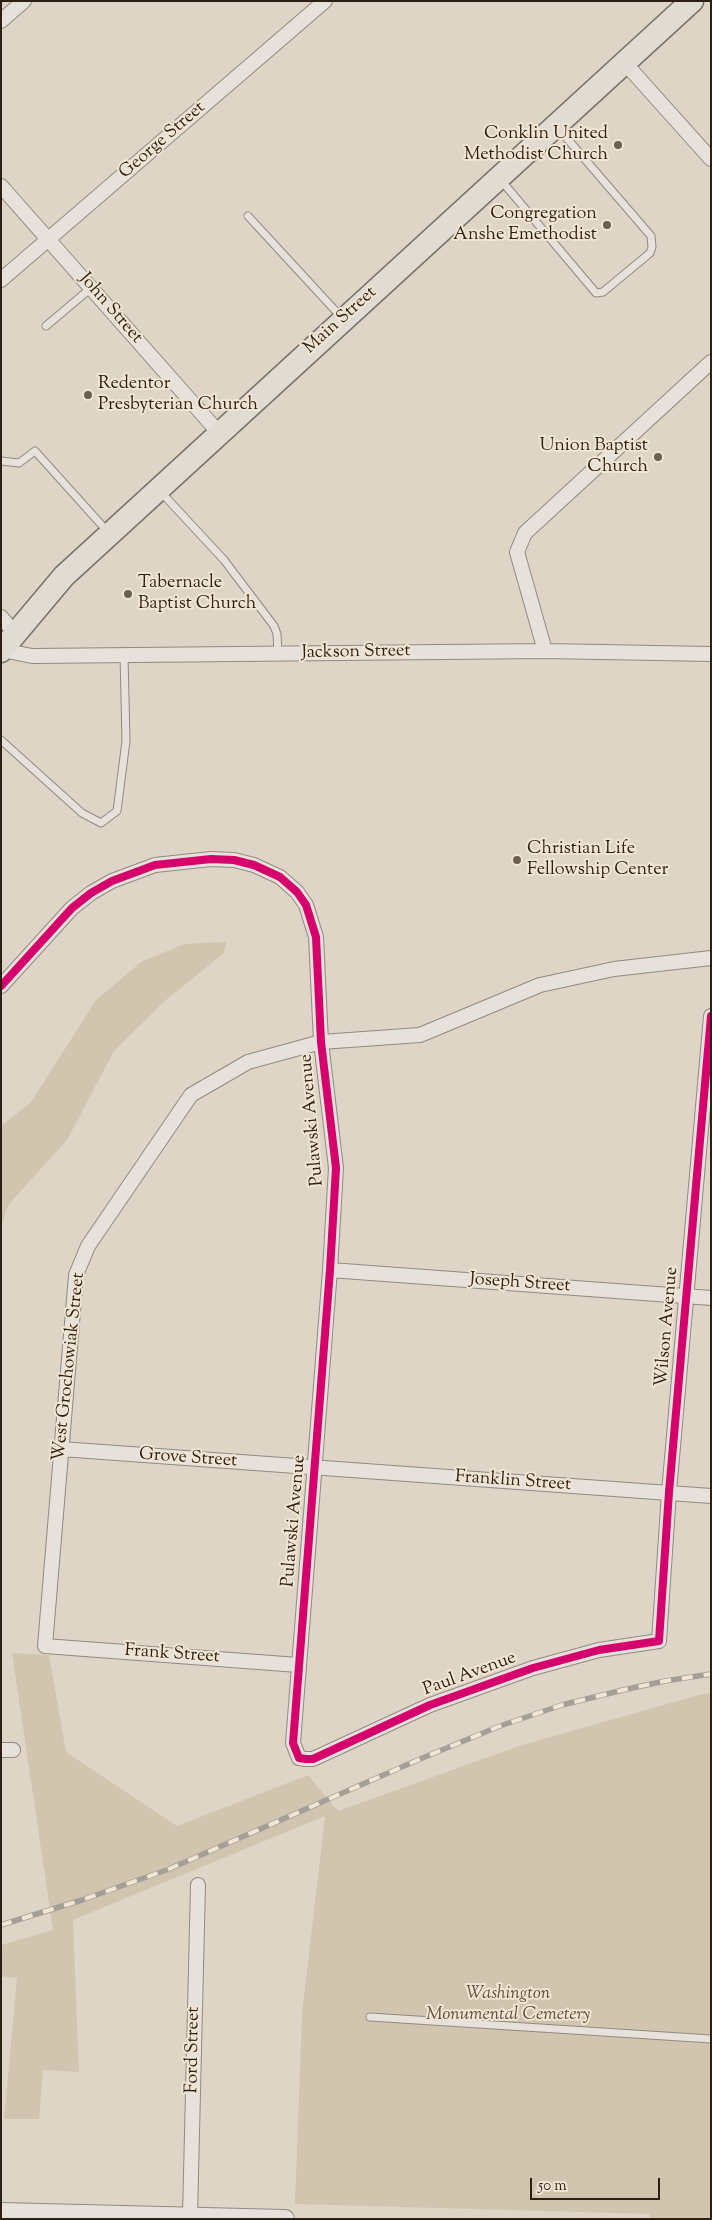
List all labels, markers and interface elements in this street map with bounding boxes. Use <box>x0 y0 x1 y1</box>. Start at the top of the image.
street label: George Street <box>115 98 211 184</box>
place label: Conklin United Methodist Church <box>464 124 608 166</box>
marker: Conklin United Methodist Church <box>612 139 624 151</box>
place label: Congregation Anshe Emethodist <box>453 204 597 246</box>
marker: Congregation Anshe Emethodist <box>601 219 613 231</box>
street label: John Street <box>73 269 147 349</box>
street label: Main Street <box>300 283 382 359</box>
place label: Redentor Presbyterian Church <box>98 374 258 416</box>
marker: Redentor Presbyterian Church <box>82 389 94 401</box>
place label: Union Baptist Church <box>539 436 648 478</box>
marker: Union Baptist Church <box>652 451 664 463</box>
place label: Tabernacle Baptist Church <box>138 573 256 616</box>
marker: Tabernacle Baptist Church <box>122 588 134 600</box>
street label: Jackson Street <box>301 641 411 665</box>
place label: Christian Life Fellowship Center <box>527 839 668 882</box>
marker: Christian Life Fellowship Center <box>511 854 523 866</box>
street label: Pulawski Avenue <box>296 1053 330 1187</box>
street label: Wilson Avenue <box>652 1266 684 1388</box>
street label: Joseph Street <box>469 1270 571 1298</box>
street label: West Grochowiak Street <box>49 1272 91 1462</box>
street label: Grove Street <box>138 1445 238 1473</box>
street label: Pulawski Avenue <box>278 1454 312 1588</box>
street label: Franklin Street <box>454 1467 572 1497</box>
street label: Frank Street <box>124 1641 220 1669</box>
street label: Paul Avenue <box>421 1648 519 1702</box>
park label: Washington Monumental Cemetery <box>426 1984 590 2026</box>
street label: Ford Street <box>182 2006 206 2094</box>
scale bar <box>532 2168 662 2200</box>
text: 50 m <box>538 2176 567 2197</box>

